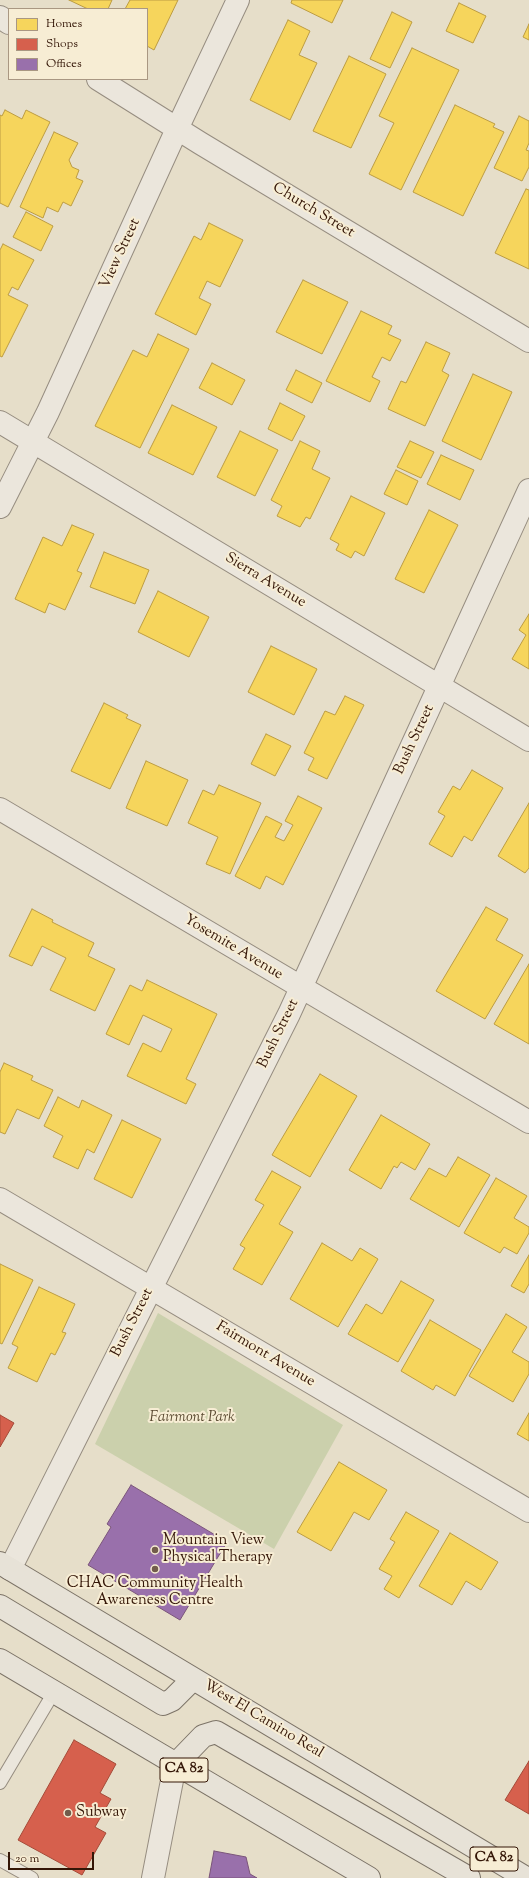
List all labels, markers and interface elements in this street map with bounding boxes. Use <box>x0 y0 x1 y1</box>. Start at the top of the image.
legend <box>8 8 148 80</box>
text: Homes <box>46 15 82 33</box>
text: Shops <box>46 35 78 53</box>
text: Offices <box>46 55 82 73</box>
street label: Church Street <box>269 179 357 243</box>
street label: View Street <box>97 216 145 292</box>
street label: Sierra Avenue <box>221 550 309 612</box>
street label: Bush Street <box>391 702 439 778</box>
street label: Yosemite Avenue <box>180 911 286 985</box>
street label: Bush Street <box>255 996 303 1072</box>
street label: Bush Street <box>108 1286 158 1360</box>
street label: Fairmont Avenue <box>212 1318 318 1392</box>
park label: Fairmont Park <box>149 1409 235 1427</box>
place label: Mountain View Physical Therapy <box>163 1532 273 1567</box>
marker: Mountain View Physical Therapy <box>150 1545 160 1555</box>
marker: CHAC Community Health Awareness Centre <box>150 1564 160 1574</box>
place label: CHAC Community Health Awareness Centre <box>67 1575 243 1610</box>
street label: West El Camino Real <box>200 1677 326 1763</box>
road number: CA 82 <box>160 1758 208 1782</box>
place label: Subway <box>76 1804 127 1822</box>
marker: Subway <box>63 1808 73 1818</box>
scale bar <box>10 1844 96 1870</box>
road number: CA 82 <box>470 1847 518 1871</box>
text: 20 m <box>15 1850 39 1868</box>

